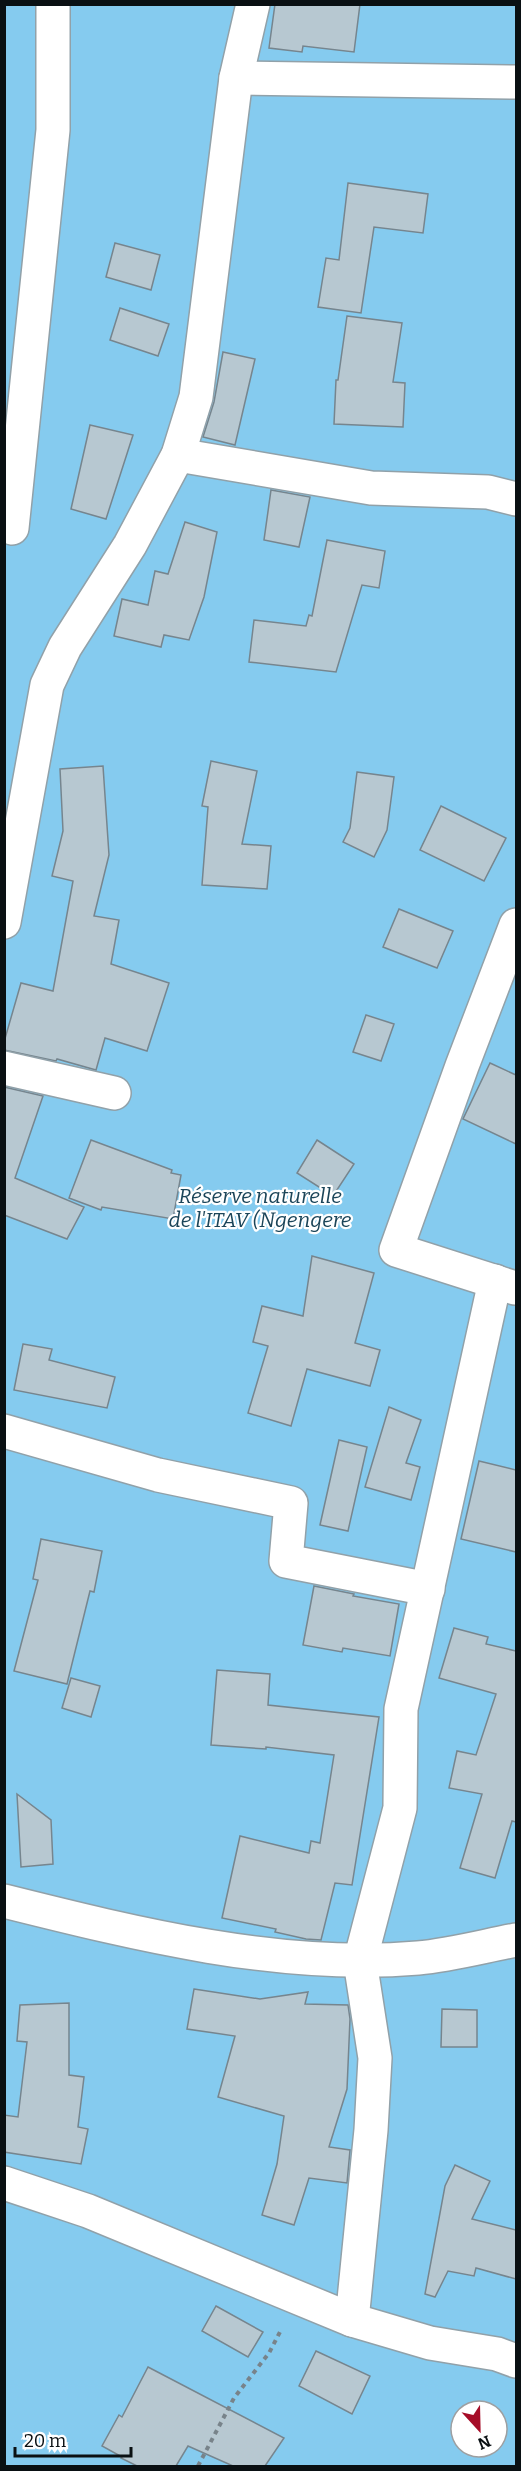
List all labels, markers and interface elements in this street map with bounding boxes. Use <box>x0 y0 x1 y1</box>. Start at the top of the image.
park label: Réserve naturelle de l'ITAV (Ngengere <box>169 1183 352 1233</box>
north arrow <box>449 2399 509 2459</box>
scale bar <box>15 2420 130 2458</box>
text: 20 m <box>24 2430 66 2452</box>
text: N <box>475 2431 494 2454</box>

